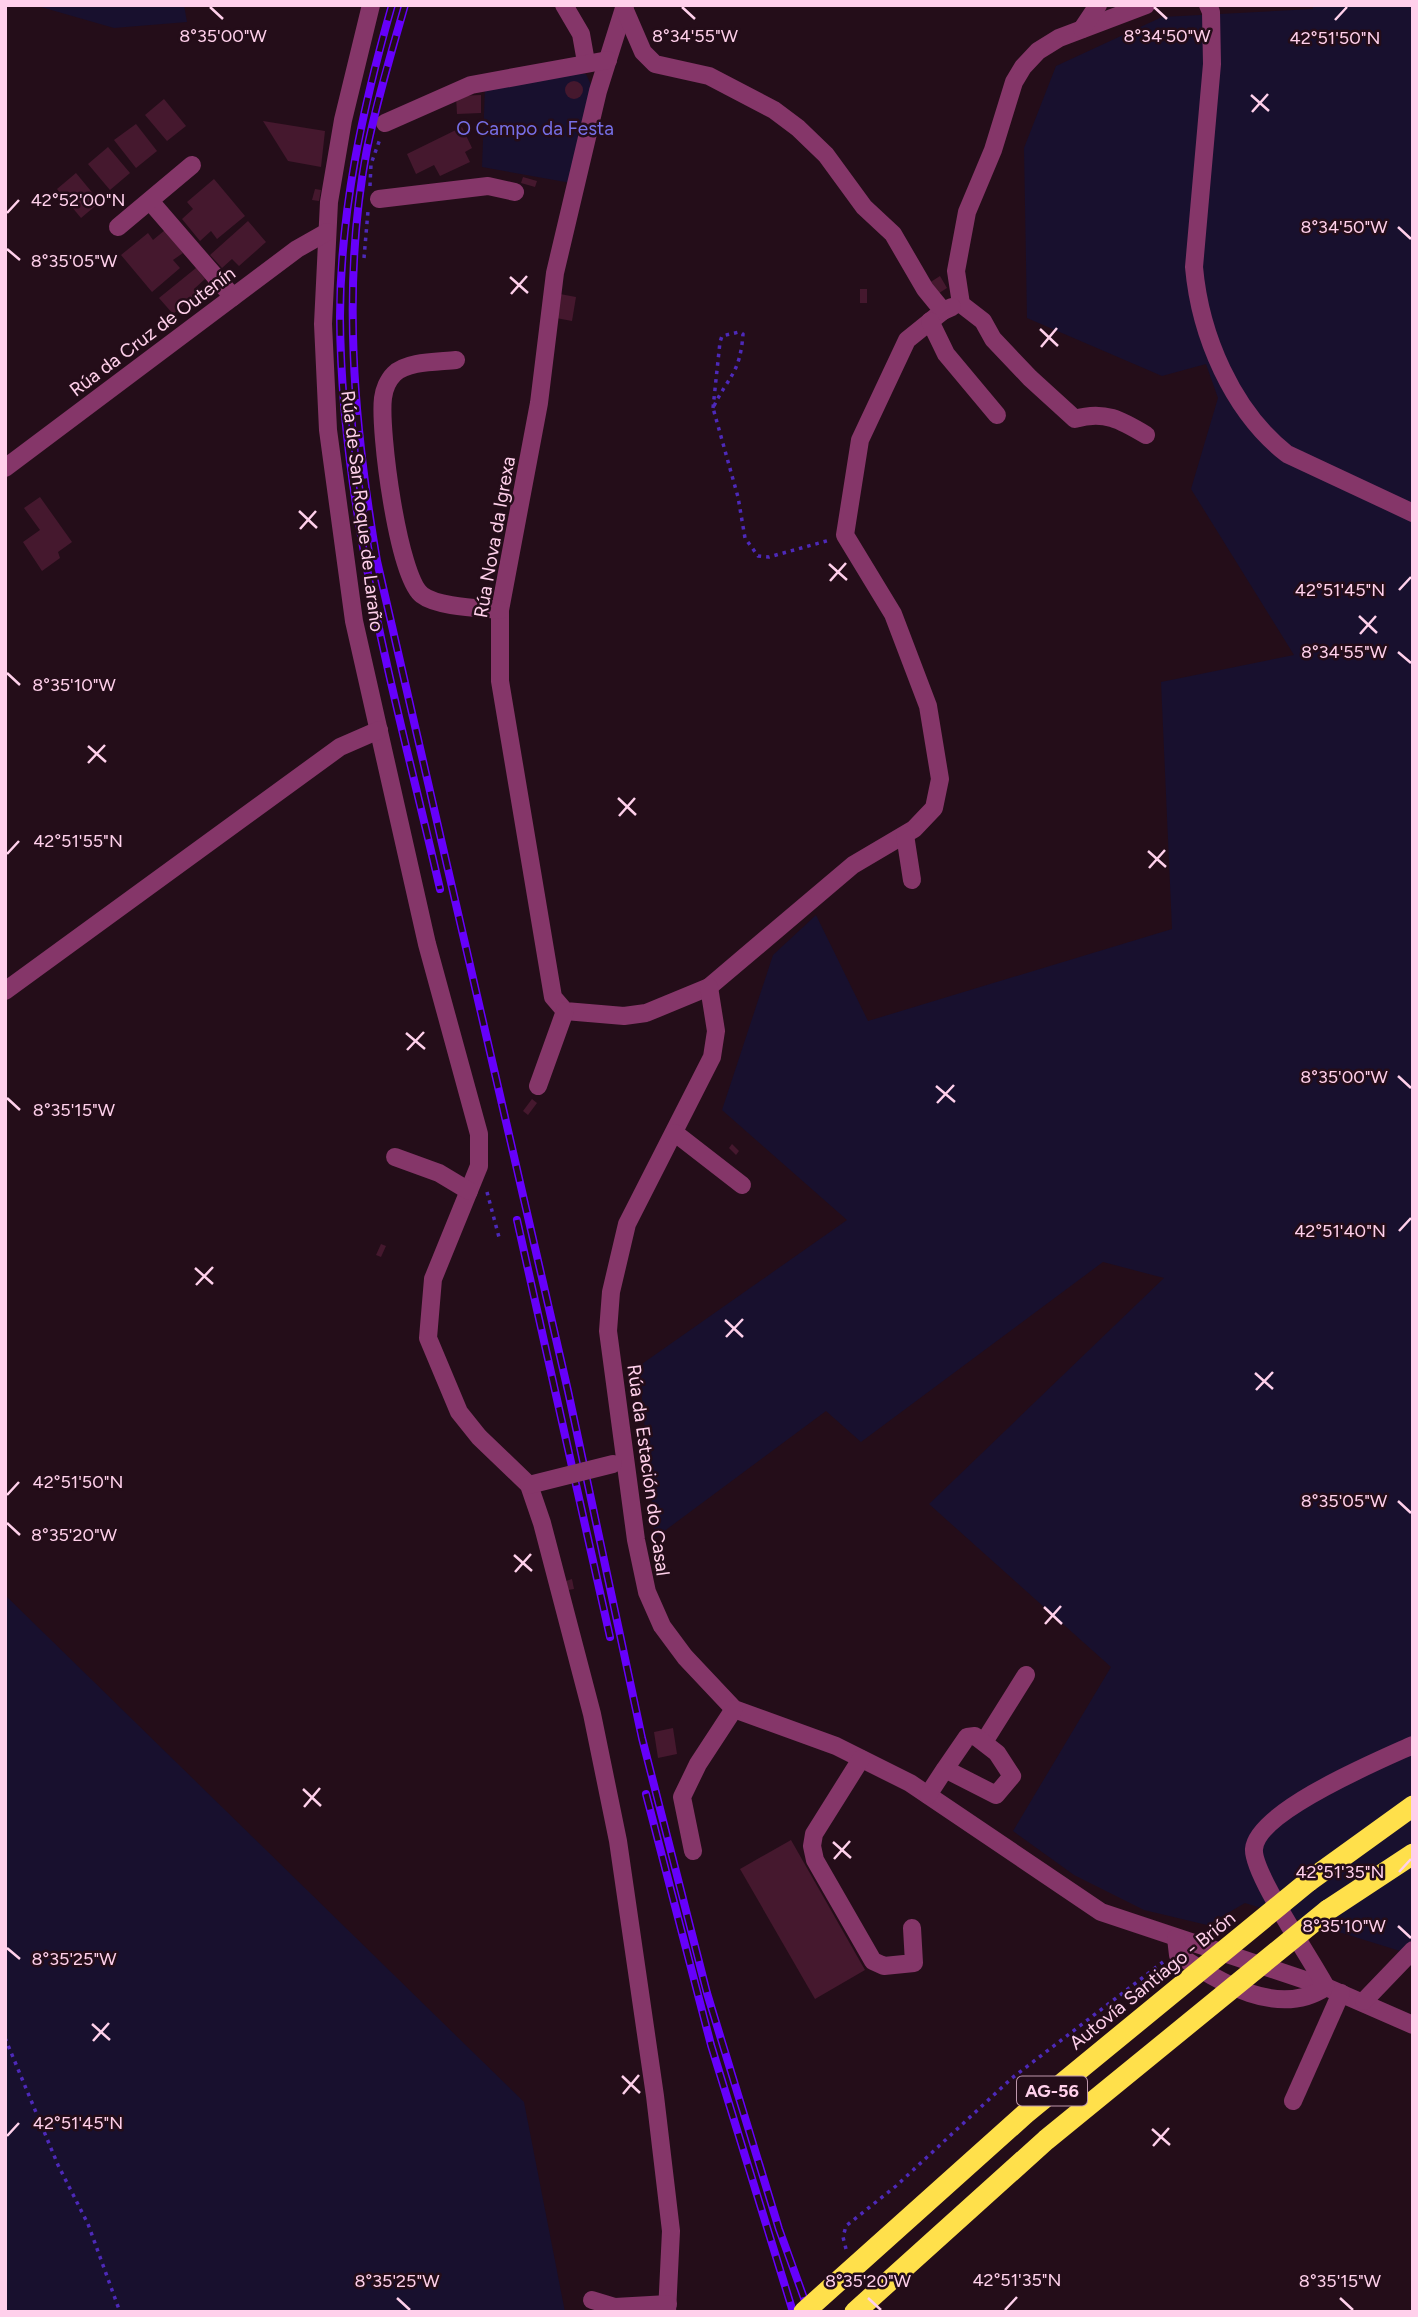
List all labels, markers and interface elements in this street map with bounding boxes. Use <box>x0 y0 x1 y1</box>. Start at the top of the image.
text: 8°35'00"W <box>179 25 267 47</box>
text: 8°34'55"W <box>652 25 739 47</box>
text: 8°34'50"W <box>1123 25 1211 47</box>
text: 42°51'50"N <box>1290 27 1380 49</box>
park label: O Campo da Festa <box>456 117 614 140</box>
text: 42°52'00"N <box>31 189 125 211</box>
text: 8°34'50"W <box>1300 216 1388 238</box>
text: 8°35'05"W <box>31 250 118 272</box>
street label: Rúa da Cruz de Outenín <box>65 261 240 401</box>
street label: Rúa de San Roque de Laraño <box>336 389 389 633</box>
street label: Rúa Nova da Igrexa <box>469 455 520 620</box>
text: 42°51'45"N <box>1295 579 1385 601</box>
text: 8°34'55"W <box>1301 641 1388 663</box>
text: 8°35'10"W <box>32 674 116 696</box>
text: 42°51'55"N <box>33 830 123 852</box>
text: 8°35'00"W <box>1300 1066 1388 1088</box>
text: 8°35'15"W <box>33 1099 116 1121</box>
text: 42°51'40"N <box>1294 1220 1386 1242</box>
street label: Rúa da Estación do Casal <box>622 1363 675 1577</box>
text: 42°51'50"N <box>33 1471 123 1493</box>
text: 8°35'05"W <box>1301 1490 1388 1512</box>
text: 8°35'20"W <box>31 1524 118 1546</box>
text: 42°51'35"N <box>1295 1861 1385 1883</box>
street label: Autovía Santiago - Brión <box>1065 1906 1240 2054</box>
text: 8°35'10"W <box>1302 1915 1386 1937</box>
text: 8°35'25"W <box>32 1948 117 1970</box>
road number: AG-56 <box>1017 2076 1087 2106</box>
text: 42°51'45"N <box>33 2112 123 2134</box>
text: 42°51'35"N <box>972 2269 1062 2291</box>
text: 8°35'25"W <box>355 2270 440 2292</box>
text: 8°35'20"W <box>825 2270 912 2292</box>
text: 8°35'15"W <box>1299 2270 1382 2292</box>

